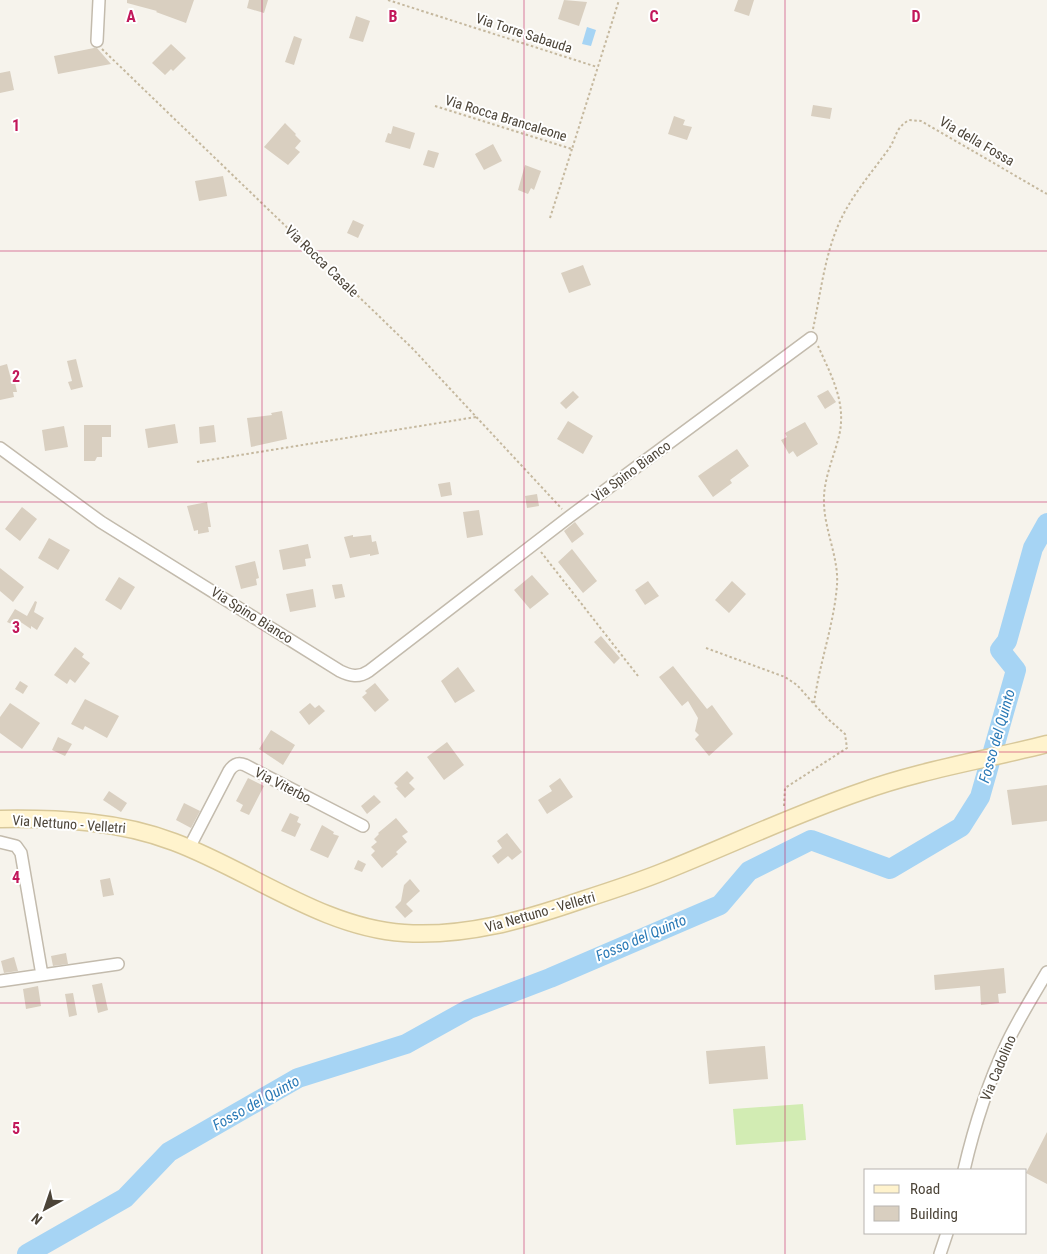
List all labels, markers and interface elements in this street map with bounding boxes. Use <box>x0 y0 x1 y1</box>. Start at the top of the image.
text: A <box>126 7 136 26</box>
text: B <box>389 7 398 26</box>
text: C <box>649 7 659 26</box>
text: D <box>911 7 921 26</box>
street label: Via Torre Sabauda <box>474 10 574 56</box>
street label: Via Rocca Brancaleone <box>443 92 569 144</box>
street label: Via della Fossa <box>937 113 1017 169</box>
text: 1 <box>12 116 20 135</box>
street label: Via Rocca Casale <box>282 222 362 300</box>
text: 2 <box>12 367 20 386</box>
street label: Via Spino Bianco <box>589 437 673 505</box>
street label: Via Spino Bianco <box>208 584 296 646</box>
text: 3 <box>12 618 20 637</box>
water label: Fosso del Quinto <box>975 687 1019 785</box>
street label: Via Viterbo <box>252 764 314 806</box>
street label: Via Nettuno - Velletri <box>12 812 126 836</box>
text: 4 <box>12 868 20 887</box>
street label: Via Nettuno - Velletri <box>483 889 597 935</box>
water label: Fosso del Quinto <box>593 911 689 965</box>
street label: Via Cadolino <box>977 1033 1019 1103</box>
water label: Fosso del Quinto <box>209 1072 303 1134</box>
text: 5 <box>12 1119 20 1138</box>
legend <box>864 1169 1027 1234</box>
text: Road <box>910 1180 940 1198</box>
north arrow <box>20 1184 70 1234</box>
text: Building <box>910 1205 958 1223</box>
text: N <box>28 1210 45 1228</box>

